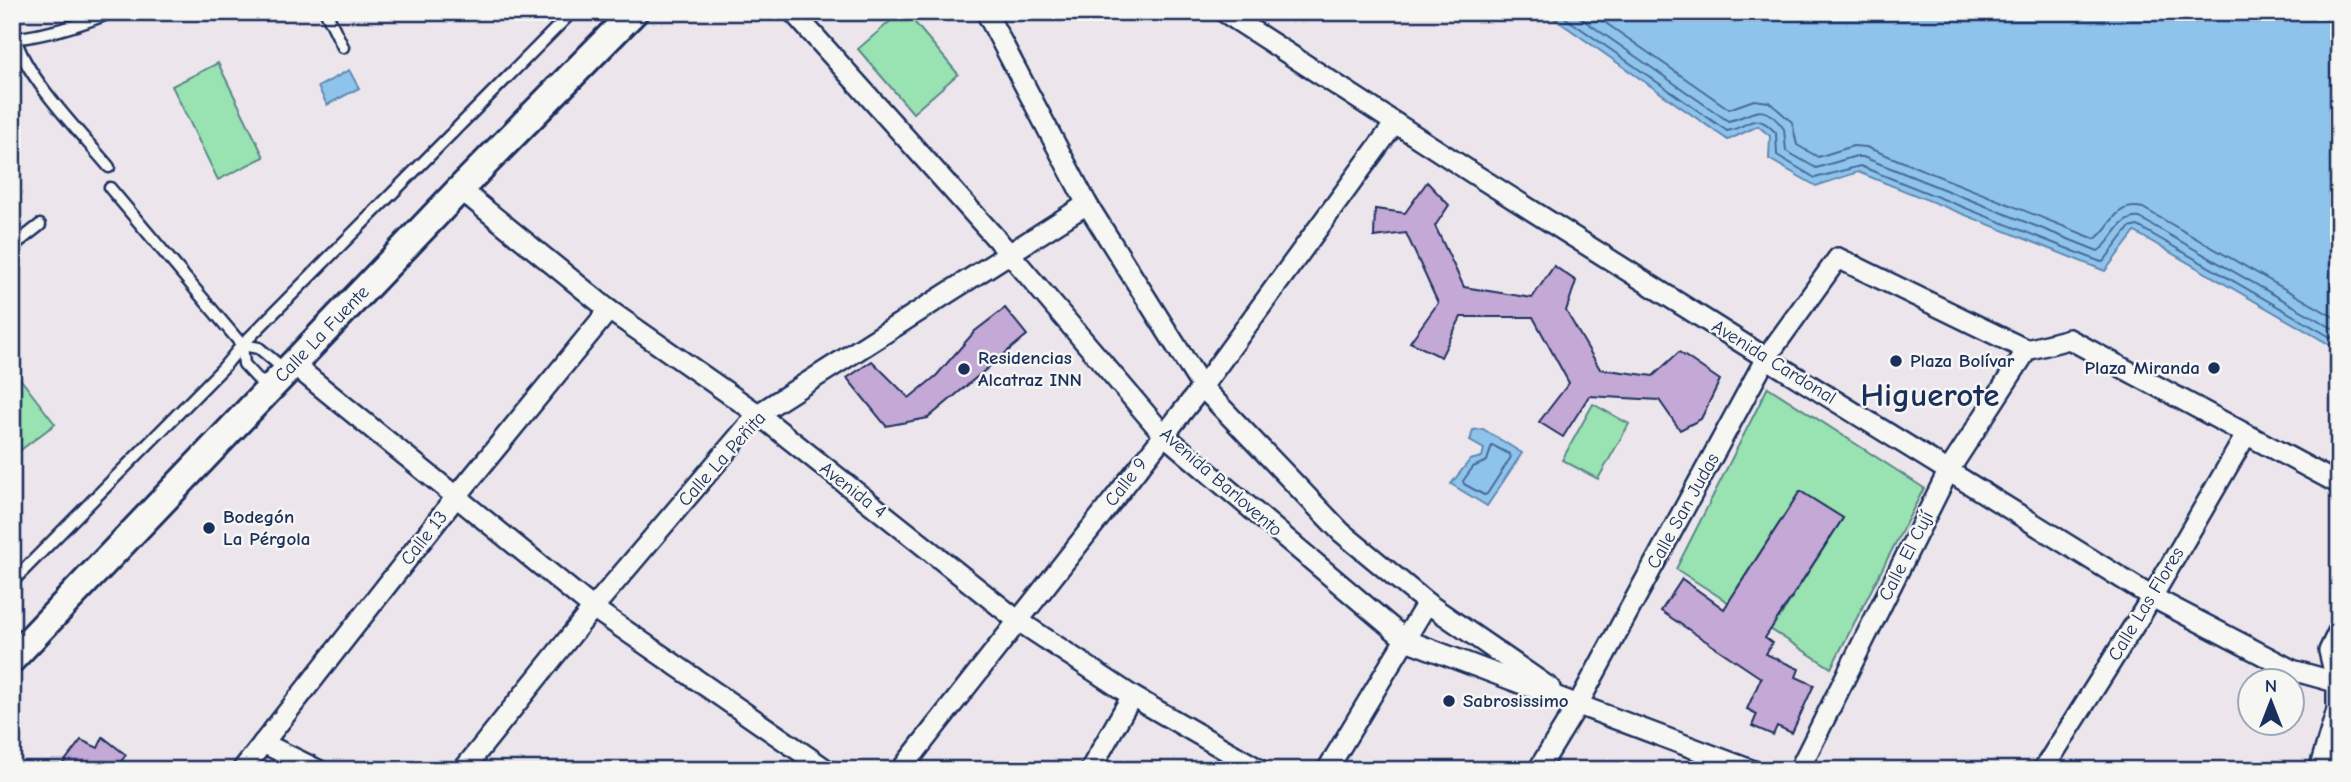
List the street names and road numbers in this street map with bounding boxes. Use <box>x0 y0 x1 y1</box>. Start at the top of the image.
street label: Calle La Fuente <box>270 281 374 387</box>
street label: Avenida Cardonal <box>1708 315 1840 409</box>
street label: Calle La Peñita <box>674 407 770 511</box>
street label: Avenida Barlovento <box>1155 423 1287 541</box>
street label: Calle San Judas <box>1642 449 1724 573</box>
street label: Calle 9 <box>1100 453 1152 511</box>
street label: Avenida 4 <box>815 457 891 523</box>
street label: Calle 13 <box>396 506 452 570</box>
street label: Calle El Cují <box>1874 507 1938 605</box>
street label: Calle Las Flores <box>2103 543 2189 665</box>

